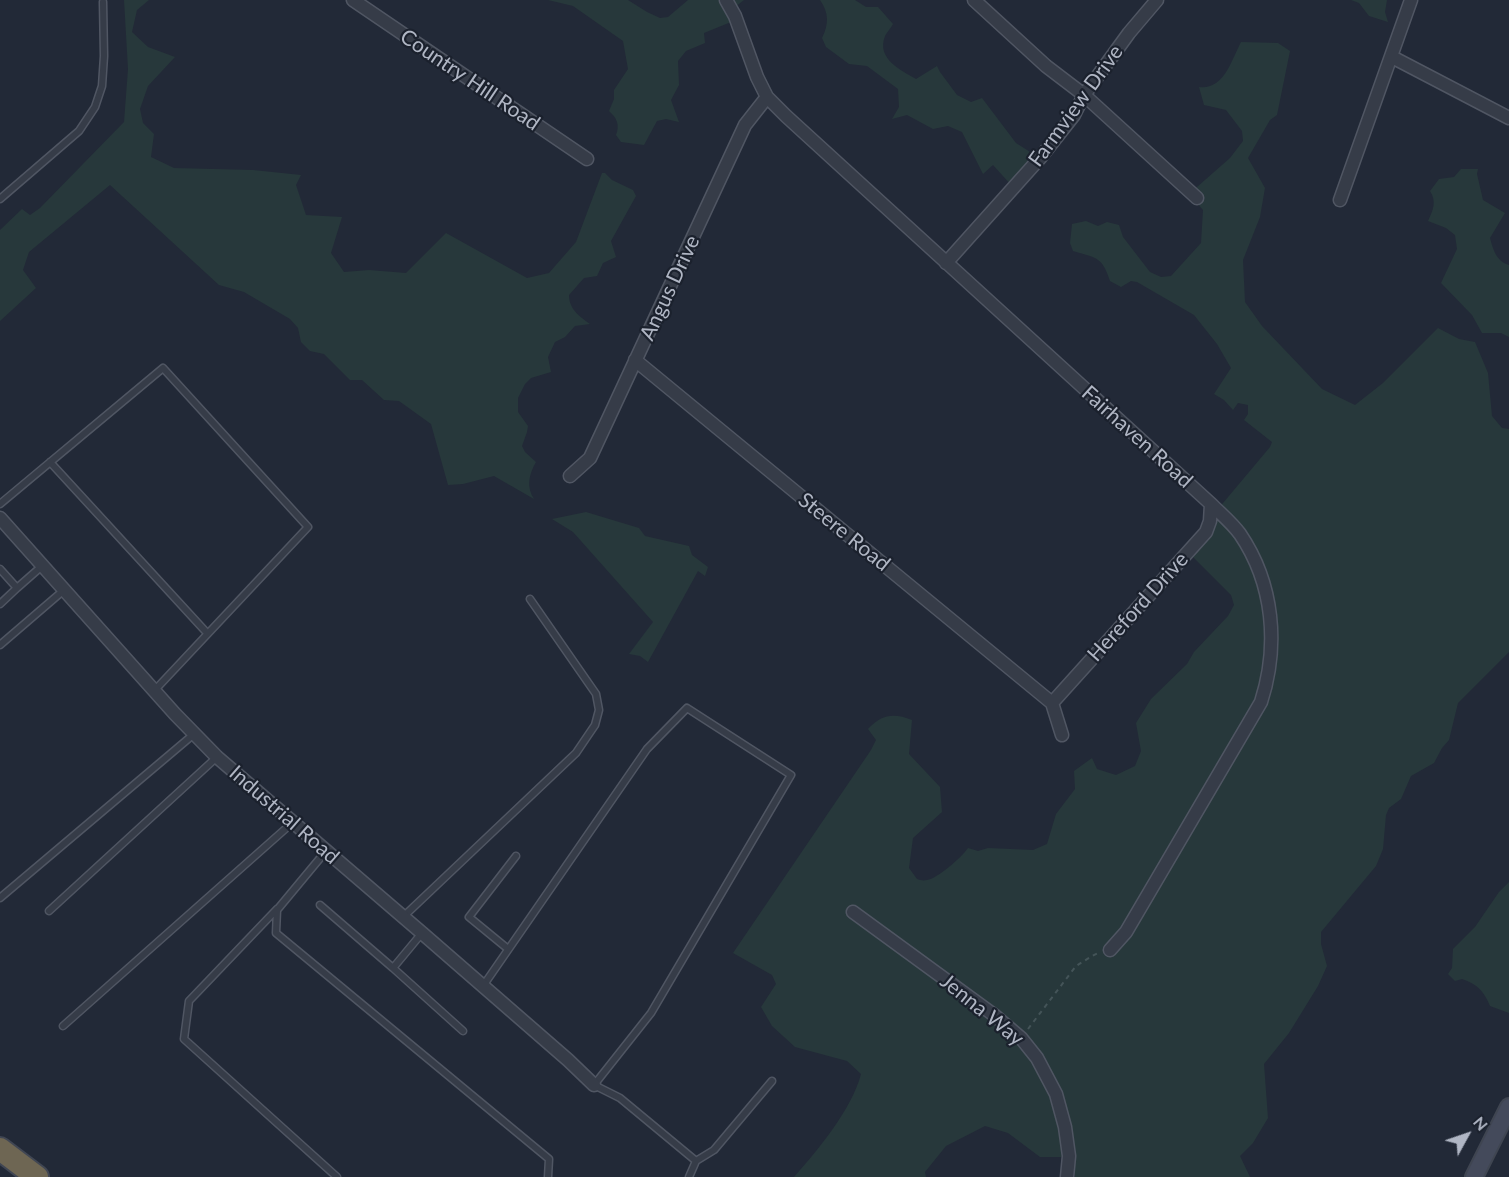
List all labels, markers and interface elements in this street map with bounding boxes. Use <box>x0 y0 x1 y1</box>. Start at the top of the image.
street label: Country Hill Road <box>395 24 545 136</box>
street label: Farmview Drive <box>1023 40 1129 172</box>
street label: Angus Drive <box>635 231 705 345</box>
street label: Fairhaven Road <box>1076 381 1198 493</box>
street label: Steere Road <box>793 487 895 577</box>
street label: Hereford Drive <box>1082 547 1194 667</box>
street label: Industrial Road <box>224 760 344 870</box>
street label: Jenna Way <box>935 969 1029 1051</box>
north arrow <box>1437 1105 1497 1165</box>
text: N <box>1470 1112 1492 1134</box>

